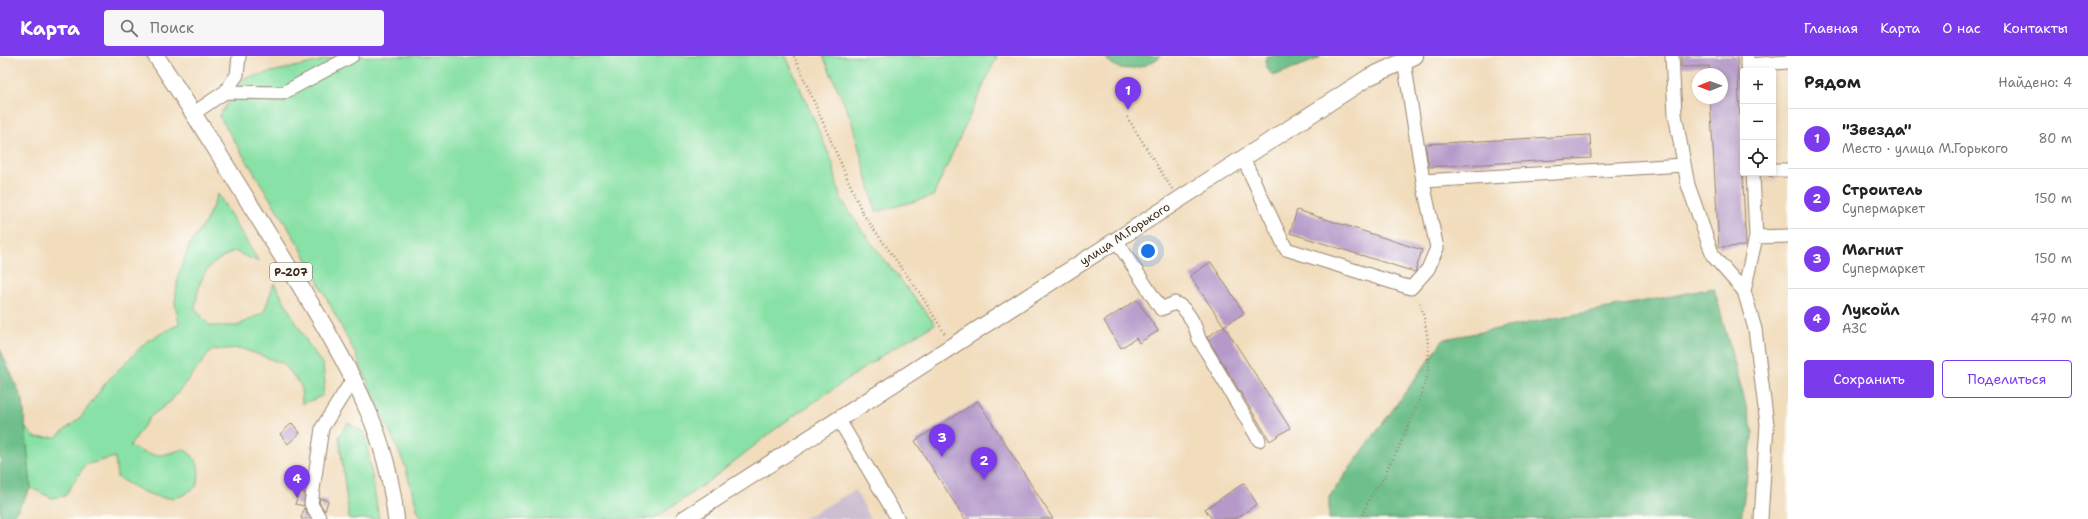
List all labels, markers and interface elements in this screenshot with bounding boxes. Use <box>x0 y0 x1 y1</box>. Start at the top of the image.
search box <box>104 10 384 46</box>
text: Карта <box>20 16 80 41</box>
icon: search <box>118 17 140 39</box>
text: Поиск <box>150 18 194 38</box>
text: Главная <box>1804 19 1858 37</box>
text: Карта <box>1880 19 1920 37</box>
text: О нас <box>1942 19 1981 37</box>
text: Контакты <box>2003 19 2068 37</box>
north arrow <box>1692 68 1728 104</box>
map controls <box>1740 68 1776 176</box>
button: + <box>1740 68 1776 104</box>
text: Рядом <box>1804 71 1861 93</box>
text: Найдено: 4 <box>1998 74 2072 91</box>
pin: 1 <box>1115 77 1141 110</box>
button: − <box>1740 104 1776 140</box>
text: "Звезда" <box>1842 120 1912 140</box>
text: 1 <box>1814 130 1820 147</box>
text: 80 m <box>2038 130 2072 147</box>
button: locate <box>1740 140 1776 176</box>
text: Место · улица М.Горького <box>1842 140 2008 157</box>
text: Строитель <box>1842 180 1923 200</box>
text: 2 <box>1812 190 1822 207</box>
text: 150 m <box>2034 190 2072 207</box>
street label: улица М.Горького <box>1077 199 1173 269</box>
text: Супермаркет <box>1842 200 1925 217</box>
text: Магнит <box>1842 240 1903 260</box>
your location <box>1138 241 1158 261</box>
text: 3 <box>1812 250 1822 267</box>
text: 150 m <box>2034 250 2072 267</box>
text: Супермаркет <box>1842 260 1925 277</box>
road number: Р-207 <box>270 263 312 281</box>
text: Лукойл <box>1842 300 1900 320</box>
text: 4 <box>1812 310 1822 327</box>
text: 470 m <box>2030 310 2072 327</box>
text: АЗС <box>1842 320 1867 337</box>
button: Сохранить <box>1804 360 1934 398</box>
button: Поделиться <box>1942 360 2072 398</box>
pin: 3 <box>929 424 955 457</box>
pin: 2 <box>971 447 997 480</box>
pin: 4 <box>284 465 310 498</box>

